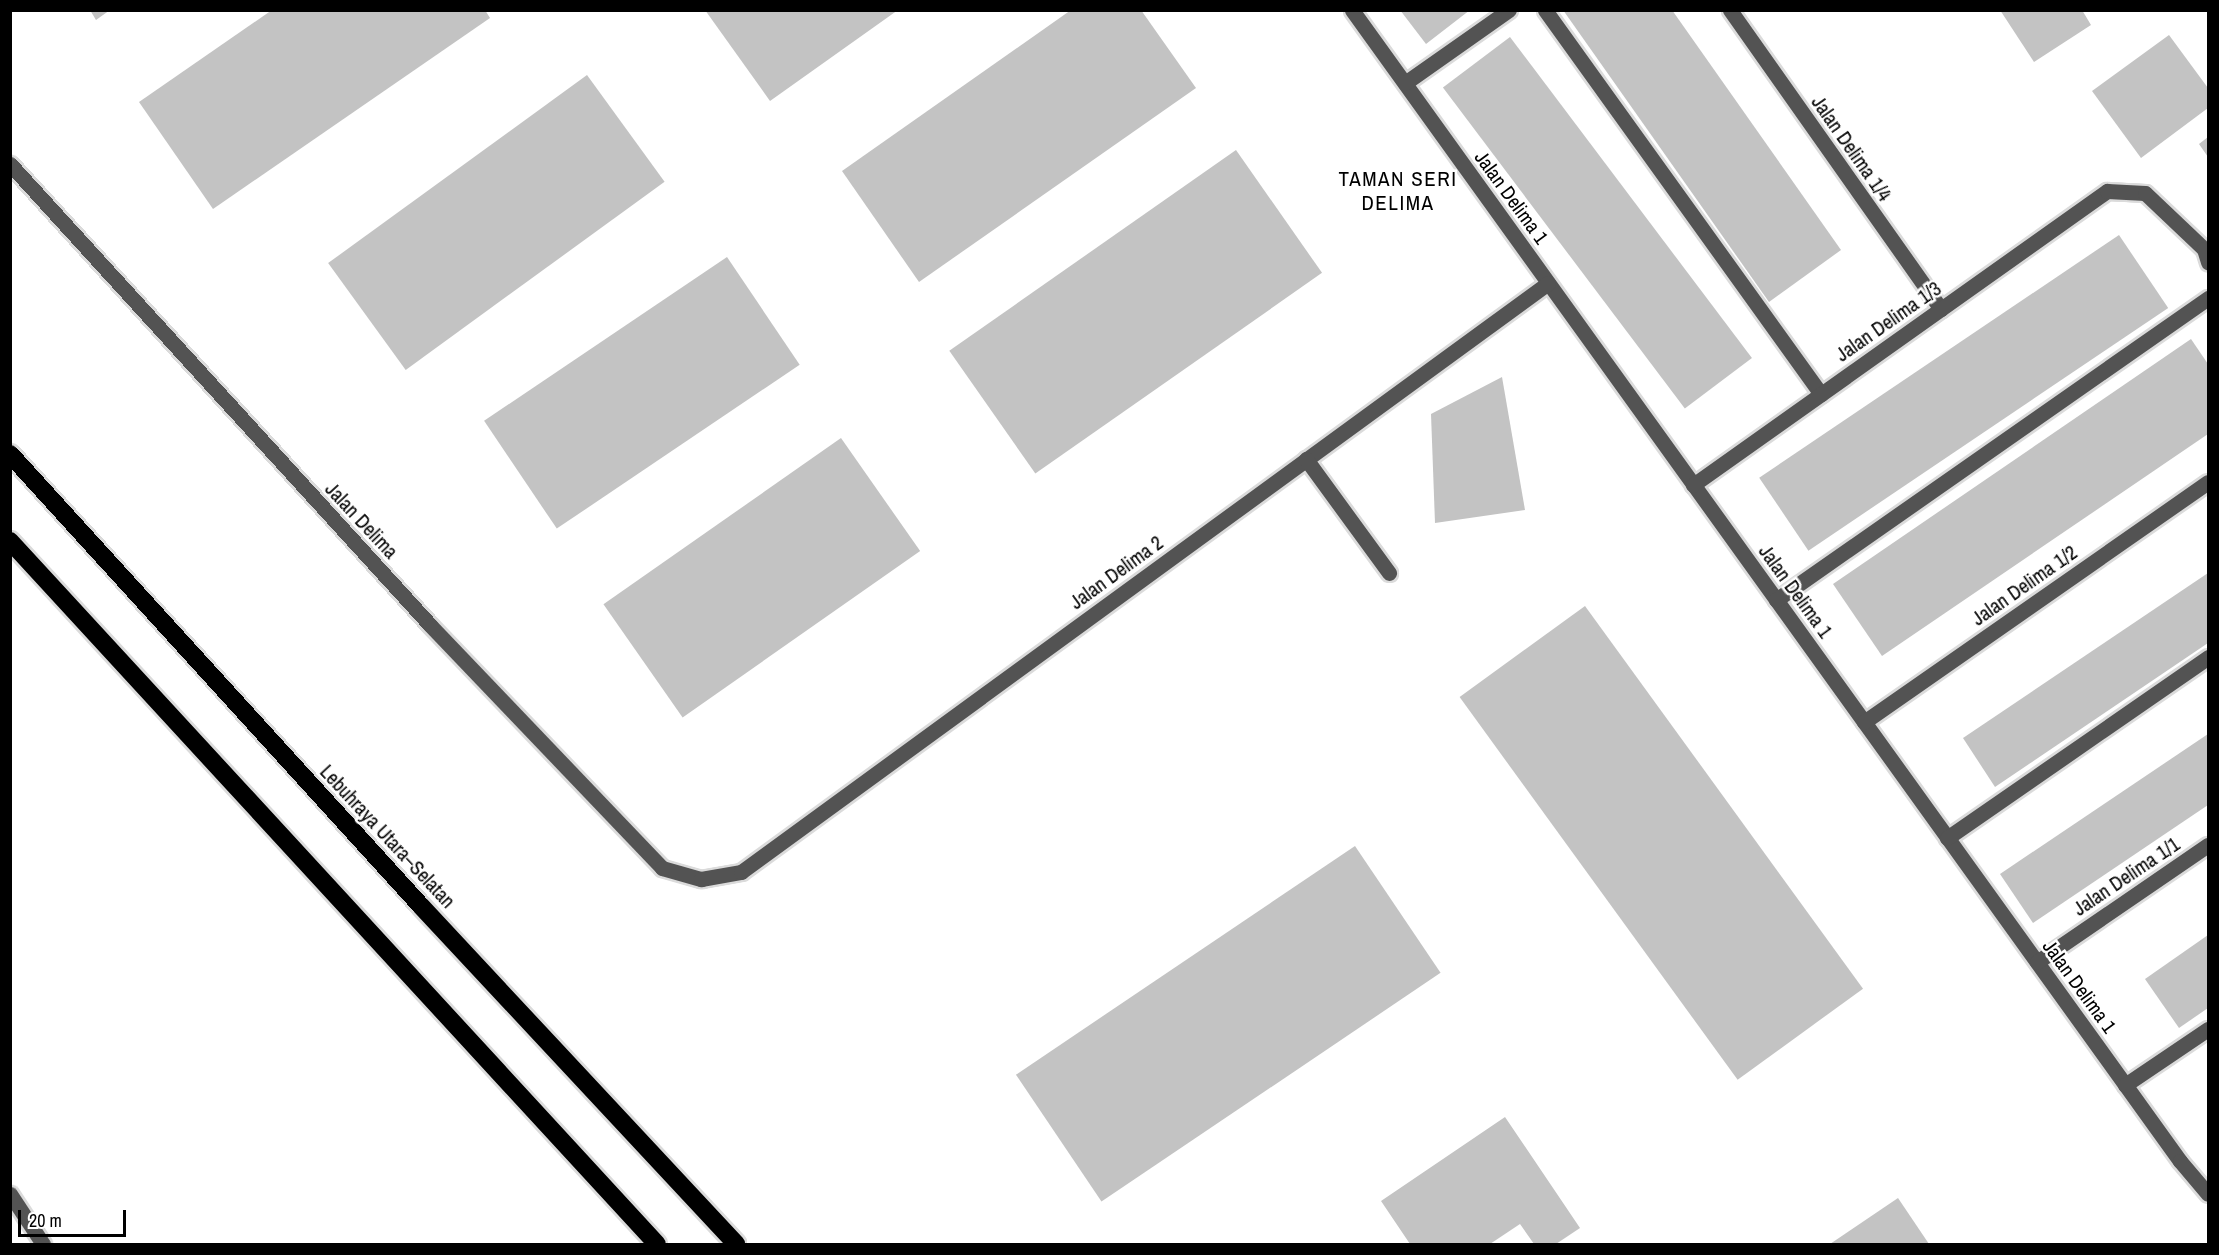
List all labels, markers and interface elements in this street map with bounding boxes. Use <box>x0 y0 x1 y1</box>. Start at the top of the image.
street label: Jalan Delima 1/4 <box>1807 91 1897 205</box>
street label: Jalan Delima 1 <box>1470 146 1554 248</box>
district label: TAMAN SERI DELIMA <box>1339 166 1457 216</box>
street label: Jalan Delima 1/3 <box>1831 276 1945 366</box>
street label: Jalan Delima <box>321 477 403 563</box>
street label: Jalan Delima 2 <box>1065 530 1167 614</box>
street label: Jalan Delima 1 <box>1754 540 1838 642</box>
street label: Jalan Delima 1/2 <box>1967 540 2081 630</box>
street label: Lebuhraya Utara–Selatan <box>315 759 461 913</box>
street label: Jalan Delima 1/1 <box>2068 832 2184 920</box>
street label: Jalan Delima 1 <box>2038 935 2122 1037</box>
scale bar <box>21 1198 129 1236</box>
text: 20 m <box>29 1208 62 1233</box>

